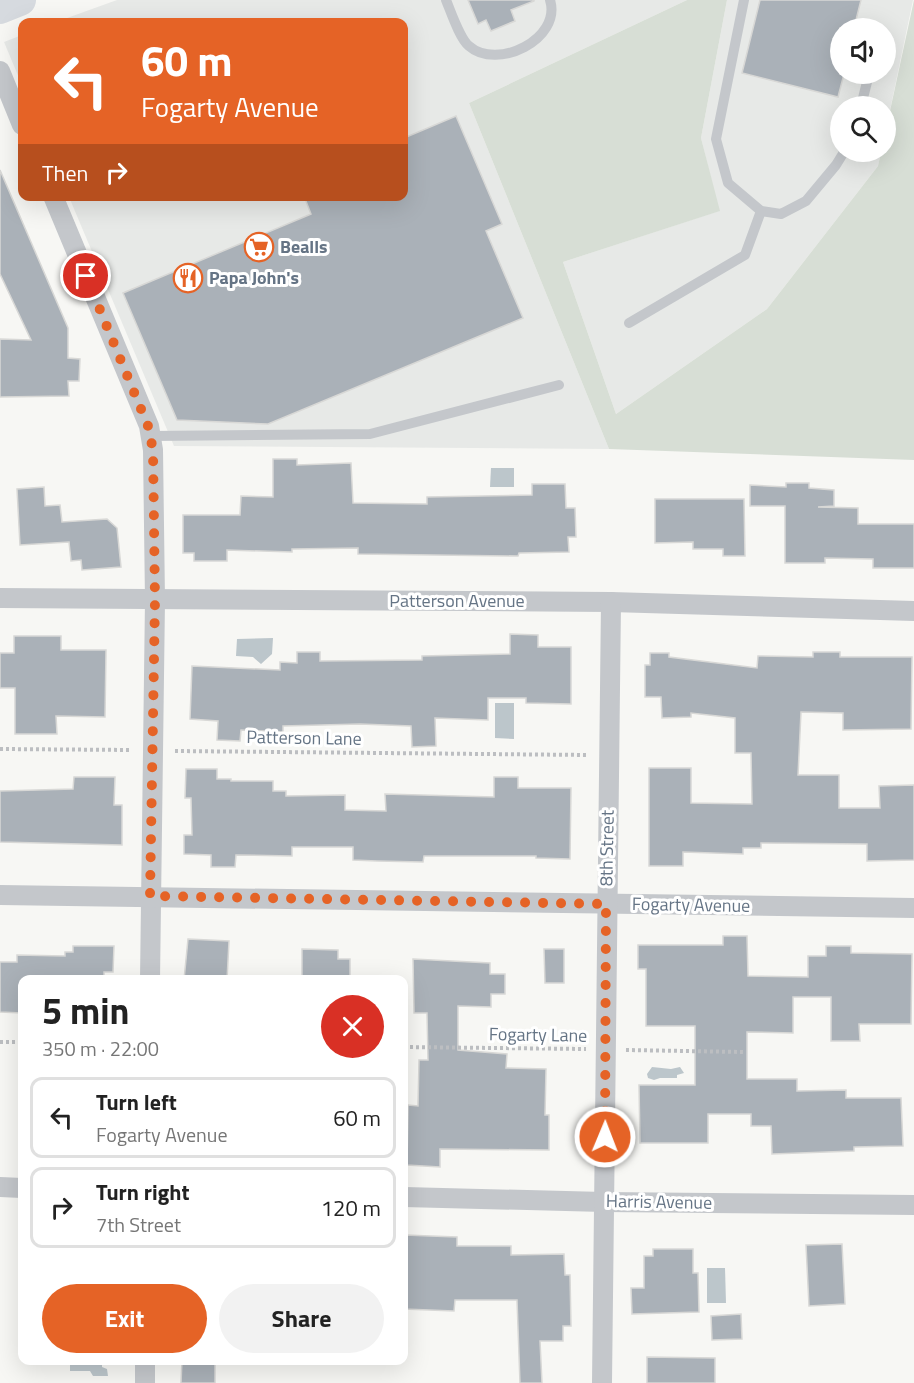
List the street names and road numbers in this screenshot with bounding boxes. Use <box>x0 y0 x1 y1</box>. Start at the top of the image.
street label: Patterson Avenue <box>389 587 525 614</box>
street label: Patterson Lane <box>246 723 362 752</box>
street label: 8th Street <box>592 809 621 886</box>
street label: Fogarty Avenue <box>632 890 750 919</box>
street label: Fogarty Lane <box>489 1020 587 1049</box>
street label: Harris Avenue <box>606 1187 712 1216</box>

